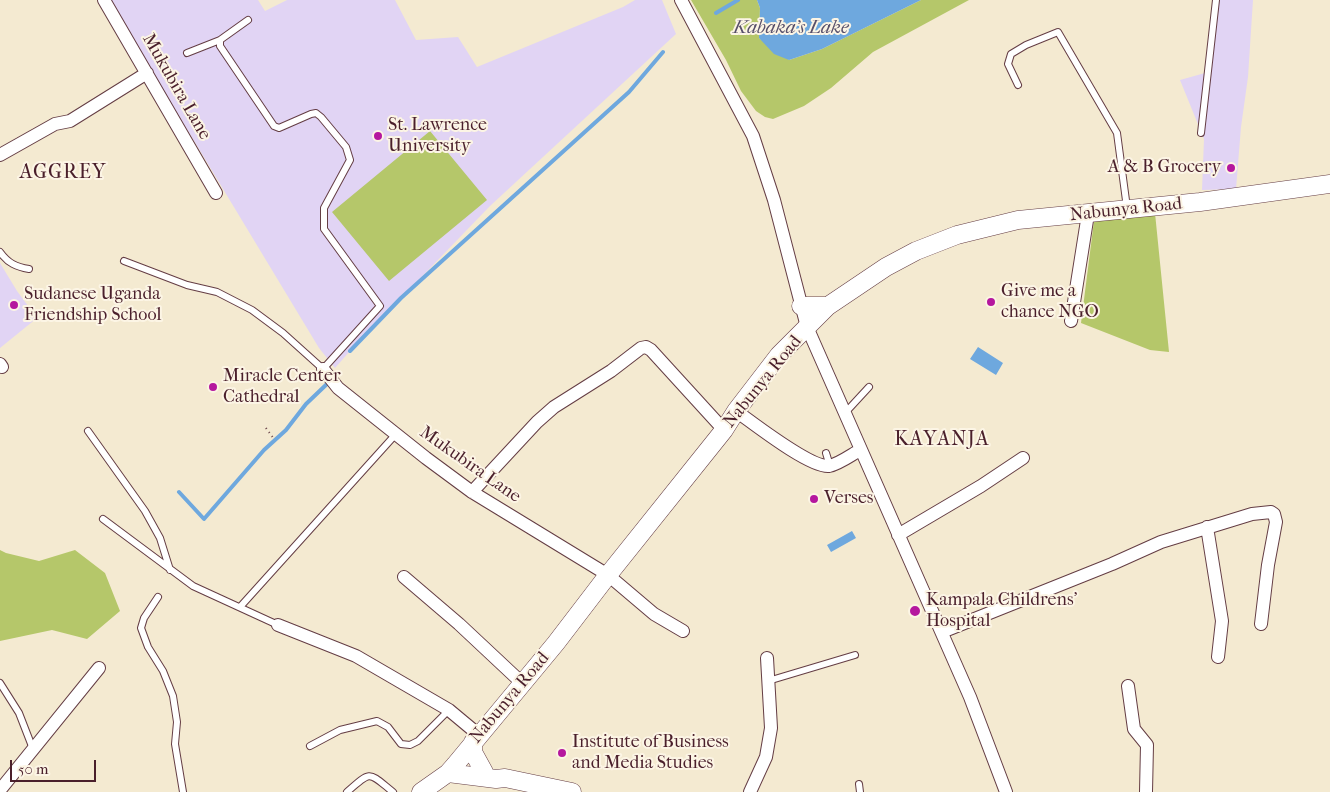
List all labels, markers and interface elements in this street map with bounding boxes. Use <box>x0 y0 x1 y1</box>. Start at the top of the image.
water label: Kabaka's Lake <box>733 17 849 39</box>
street label: Mukubira Lane <box>137 30 215 144</box>
place label: St. Lawrence University <box>388 115 487 158</box>
marker: St. Lawrence University <box>372 130 384 142</box>
place label: A & B Grocery <box>1108 157 1221 179</box>
district label: AGGREY <box>19 161 107 185</box>
marker: A & B Grocery <box>1225 162 1237 174</box>
street label: Nabunya Road <box>1069 193 1183 227</box>
place label: Give me a chance NGO <box>1001 281 1099 324</box>
place label: Sudanese Uganda Friendship School <box>24 284 161 326</box>
marker: Give me a chance NGO <box>985 296 997 308</box>
marker: Sudanese Uganda Friendship School <box>8 299 20 311</box>
street label: Nabunya Road <box>719 331 807 433</box>
place label: Miracle Center Cathedral <box>223 366 341 408</box>
marker: Miracle Center Cathedral <box>207 381 219 393</box>
street label: Mukubira Lane <box>415 422 525 508</box>
district label: KAYANJA <box>893 428 991 452</box>
place label: Verses <box>824 488 873 510</box>
marker: Verses <box>808 493 820 505</box>
place label: Kampala Childrens' Hospital <box>926 590 1077 632</box>
marker: Kampala Childrens' Hospital <box>908 604 922 618</box>
street label: Nabunya Road <box>466 648 554 748</box>
place label: Institute of Business and Media Studies <box>572 732 729 774</box>
marker: Institute of Business and Media Studies <box>556 747 568 759</box>
scale bar <box>12 750 99 782</box>
text: 50 m <box>18 760 48 778</box>

